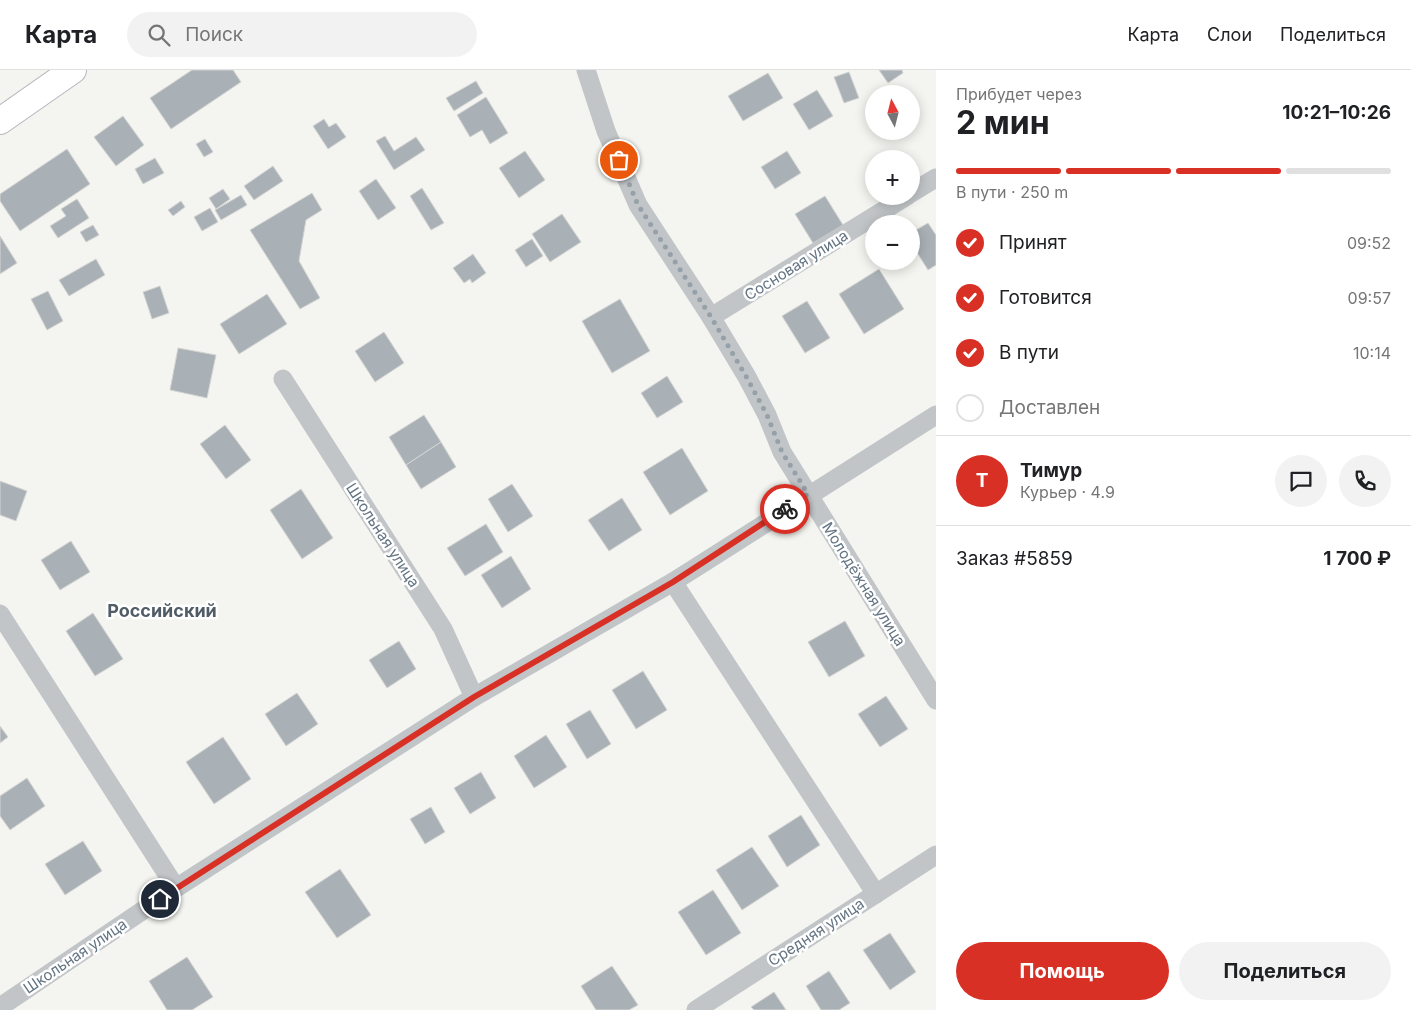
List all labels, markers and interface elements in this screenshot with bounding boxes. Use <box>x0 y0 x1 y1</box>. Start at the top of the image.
search box <box>127 12 477 57</box>
text: Карта <box>25 20 97 49</box>
icon: search <box>145 21 173 49</box>
text: Поиск <box>185 23 243 46</box>
text: Карта <box>1127 24 1179 45</box>
text: Слои <box>1207 24 1252 45</box>
text: Поделиться <box>1280 24 1386 45</box>
text: Прибудет через <box>956 84 1082 104</box>
north arrow <box>865 85 920 140</box>
map controls <box>865 85 920 270</box>
text: 10:21–10:26 <box>1282 101 1391 124</box>
text: 2 мин <box>956 103 1050 142</box>
pin <box>598 139 640 181</box>
icon: bag <box>605 146 633 174</box>
button: + <box>865 150 920 205</box>
text: В пути · 250 m <box>956 182 1068 202</box>
button: − <box>865 215 920 270</box>
street label: Сосновая улица <box>741 226 851 304</box>
icon: check <box>956 229 984 257</box>
text: Принят <box>999 231 1067 254</box>
text: 09:52 <box>1347 233 1391 253</box>
icon: check <box>956 284 984 312</box>
text: Готовится <box>999 286 1092 309</box>
text: 09:57 <box>1348 288 1391 308</box>
icon: check <box>956 339 984 367</box>
text: В пути <box>999 341 1059 364</box>
text: 10:14 <box>1353 343 1391 363</box>
text: Доставлен <box>999 396 1100 419</box>
button: chat <box>1275 455 1327 507</box>
button: phone <box>1339 455 1391 507</box>
text: Тимур <box>1020 459 1082 482</box>
text: Т <box>976 469 988 492</box>
street label: Школьная улица <box>342 479 424 591</box>
text: Курьер · 4.9 <box>1020 482 1115 502</box>
courier <box>760 484 810 534</box>
icon: bike <box>771 495 799 523</box>
street label: Молодёжная улица <box>818 518 910 650</box>
text: Заказ #5859 <box>956 547 1073 570</box>
text: 1 700 ₽ <box>1323 547 1391 570</box>
district label: Российский <box>107 600 217 621</box>
pin <box>139 878 181 920</box>
icon: home <box>146 885 174 913</box>
street label: Средняя улица <box>764 894 868 970</box>
street label: Школьная улица <box>20 914 130 998</box>
button: Помощь <box>956 942 1169 1000</box>
button: Поделиться <box>1179 942 1391 1000</box>

